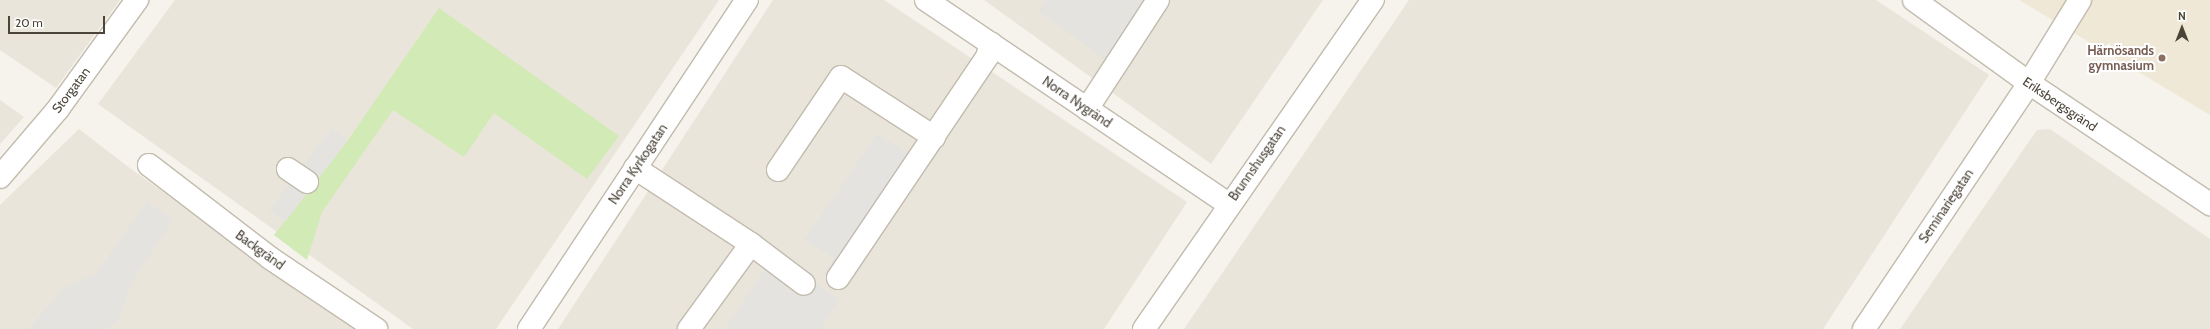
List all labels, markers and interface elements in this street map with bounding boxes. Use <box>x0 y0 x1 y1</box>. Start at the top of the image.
scale bar <box>10 8 107 34</box>
north arrow <box>2162 8 2202 48</box>
text: N <box>2178 9 2186 23</box>
text: 20 m <box>15 15 43 30</box>
place label: Härnösands gymnasium <box>2087 43 2154 74</box>
marker: Härnösands gymnasium <box>2157 53 2167 63</box>
street label: Storgatan <box>49 64 93 116</box>
street label: Norra Nygränd <box>1039 73 1115 131</box>
street label: Eriksbergsgränd <box>2020 73 2100 135</box>
street label: Norra Kyrkogatan <box>605 121 671 207</box>
street label: Brunnshusgatan <box>1225 122 1289 204</box>
street label: Seminariegatan <box>1916 166 1976 246</box>
street label: Backgränd <box>232 227 288 273</box>

